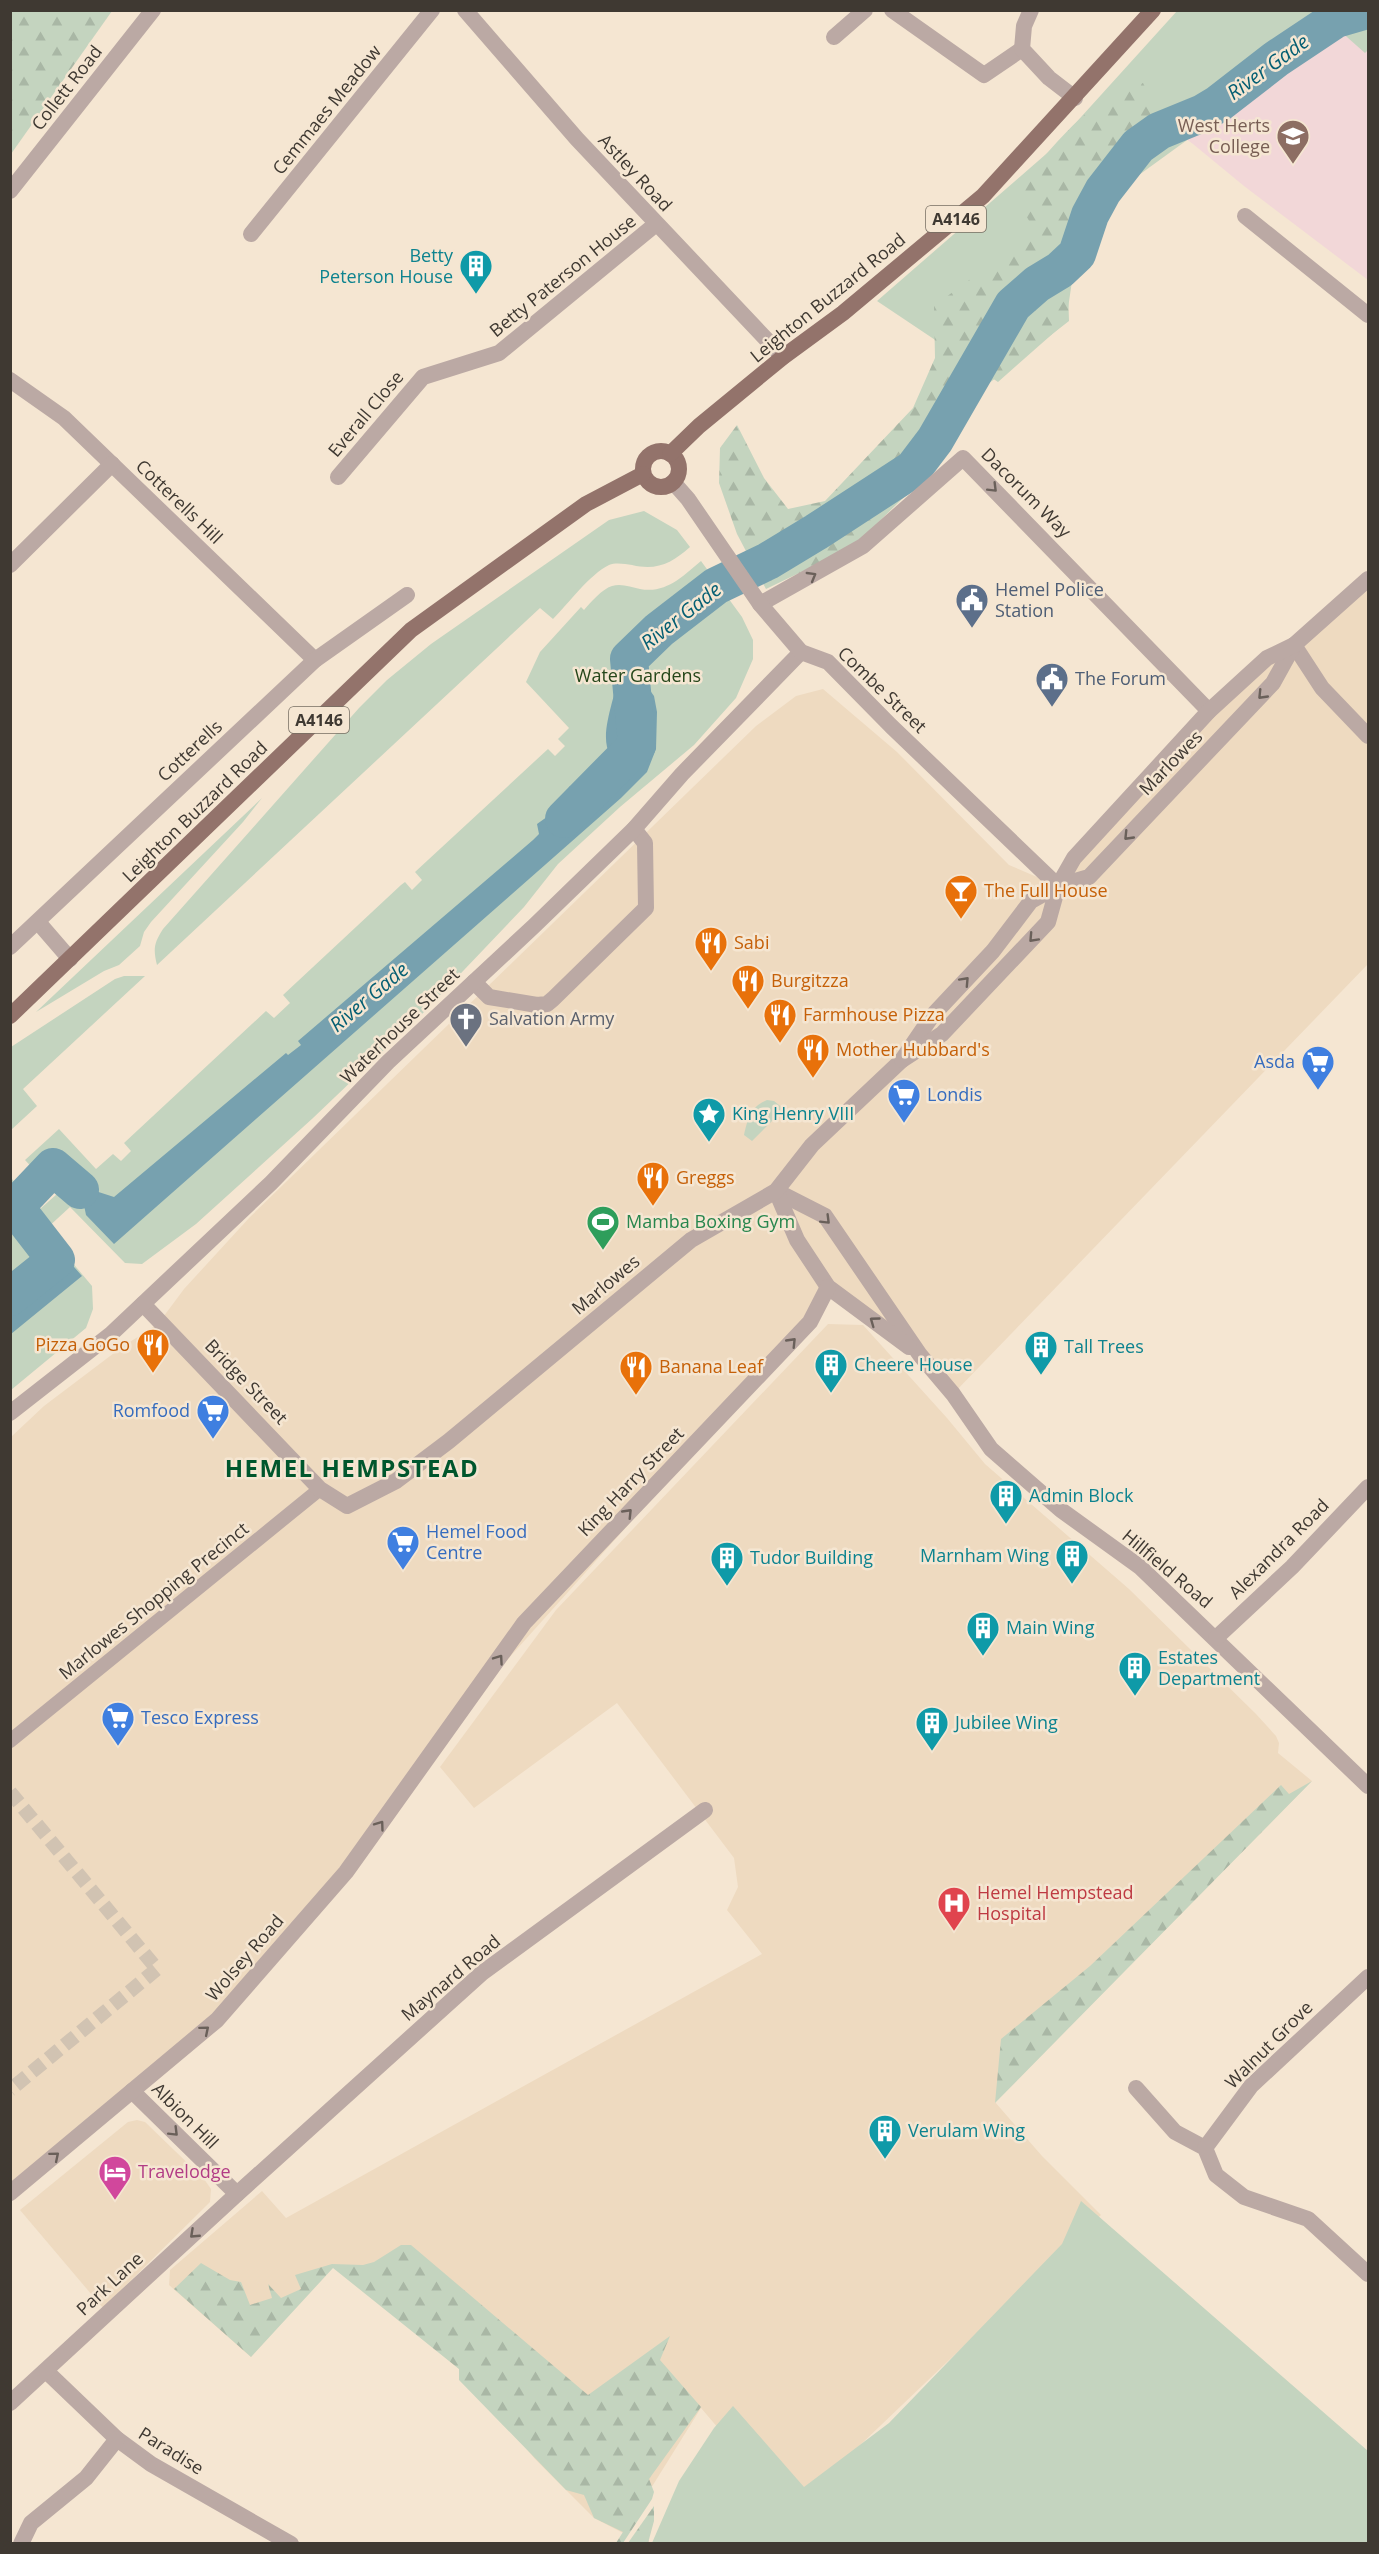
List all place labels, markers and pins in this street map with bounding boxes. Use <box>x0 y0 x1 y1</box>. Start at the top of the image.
place label: West Herts College <box>1178 113 1270 158</box>
school or university icon: West Herts College <box>1275 118 1311 165</box>
place label: Betty Peterson House <box>319 243 454 288</box>
building icon: Betty Peterson House <box>458 248 494 295</box>
place label: Hemel Police Station <box>995 577 1104 622</box>
public building icon: Hemel Police Station <box>954 582 990 629</box>
public building icon: The Forum <box>1034 661 1070 708</box>
place label: The Forum <box>1075 666 1166 690</box>
bar icon: The Full House <box>943 873 979 920</box>
place label: The Full House <box>984 878 1108 902</box>
restaurant icon: Sabi <box>693 925 729 972</box>
place label: Sabi <box>734 930 769 954</box>
restaurant icon: Burgitzza <box>730 963 766 1010</box>
place label: Burgitzza <box>771 968 849 992</box>
restaurant icon: Farmhouse Pizza <box>762 997 798 1044</box>
church icon: Salvation Army <box>448 1001 484 1048</box>
place label: Farmhouse Pizza <box>803 1002 945 1026</box>
place label: Salvation Army <box>489 1006 615 1030</box>
restaurant icon: Mother Hubbard's <box>795 1032 831 1079</box>
place label: Mother Hubbard's <box>836 1037 990 1061</box>
supermarket icon: Asda <box>1300 1044 1336 1091</box>
place label: Asda <box>1254 1049 1295 1073</box>
supermarket icon: Londis <box>886 1077 922 1124</box>
place label: Londis <box>927 1082 982 1106</box>
place icon: King Henry VIII <box>691 1096 727 1143</box>
place label: King Henry VIII <box>732 1101 854 1125</box>
restaurant icon: Greggs <box>635 1160 671 1207</box>
place label: Greggs <box>676 1165 735 1189</box>
sports icon: Mamba Boxing Gym <box>585 1204 621 1251</box>
place label: Mamba Boxing Gym <box>626 1209 795 1233</box>
restaurant icon: Pizza GoGo <box>135 1327 171 1374</box>
building icon: Tall Trees <box>1023 1329 1059 1376</box>
place label: Pizza GoGo <box>35 1332 130 1356</box>
place label: Tall Trees <box>1064 1334 1144 1358</box>
building icon: Cheere House <box>813 1347 849 1394</box>
restaurant icon: Banana Leaf <box>618 1349 654 1396</box>
place label: Cheere House <box>854 1352 973 1376</box>
place label: Banana Leaf <box>659 1354 764 1378</box>
supermarket icon: Romfood <box>195 1393 231 1440</box>
place label: Romfood <box>113 1398 190 1422</box>
building icon: Admin Block <box>988 1478 1024 1525</box>
place label: Admin Block <box>1029 1483 1134 1507</box>
place label: Hemel Food Centre <box>426 1519 527 1564</box>
supermarket icon: Hemel Food Centre <box>385 1524 421 1571</box>
building icon: Marnham Wing <box>1054 1538 1090 1585</box>
building icon: Tudor Building <box>709 1540 745 1587</box>
place label: Marnham Wing <box>920 1543 1049 1567</box>
place label: Tudor Building <box>750 1545 873 1569</box>
building icon: Main Wing <box>965 1610 1001 1657</box>
place label: Main Wing <box>1006 1615 1095 1639</box>
place label: Estates Department <box>1158 1645 1260 1690</box>
building icon: Estates Department <box>1117 1650 1153 1697</box>
supermarket icon: Tesco Express <box>100 1700 136 1747</box>
place label: Tesco Express <box>141 1705 259 1729</box>
building icon: Jubilee Wing <box>914 1705 950 1752</box>
place label: Jubilee Wing <box>953 1710 1058 1734</box>
place label: Hemel Hempstead Hospital <box>977 1880 1134 1925</box>
hospital icon: Hemel Hempstead Hospital <box>936 1885 972 1932</box>
building icon: Verulam Wing <box>867 2113 903 2160</box>
place label: Verulam Wing <box>908 2118 1025 2142</box>
hotel icon: Travelodge <box>97 2154 133 2201</box>
place label: Travelodge <box>138 2159 231 2183</box>

